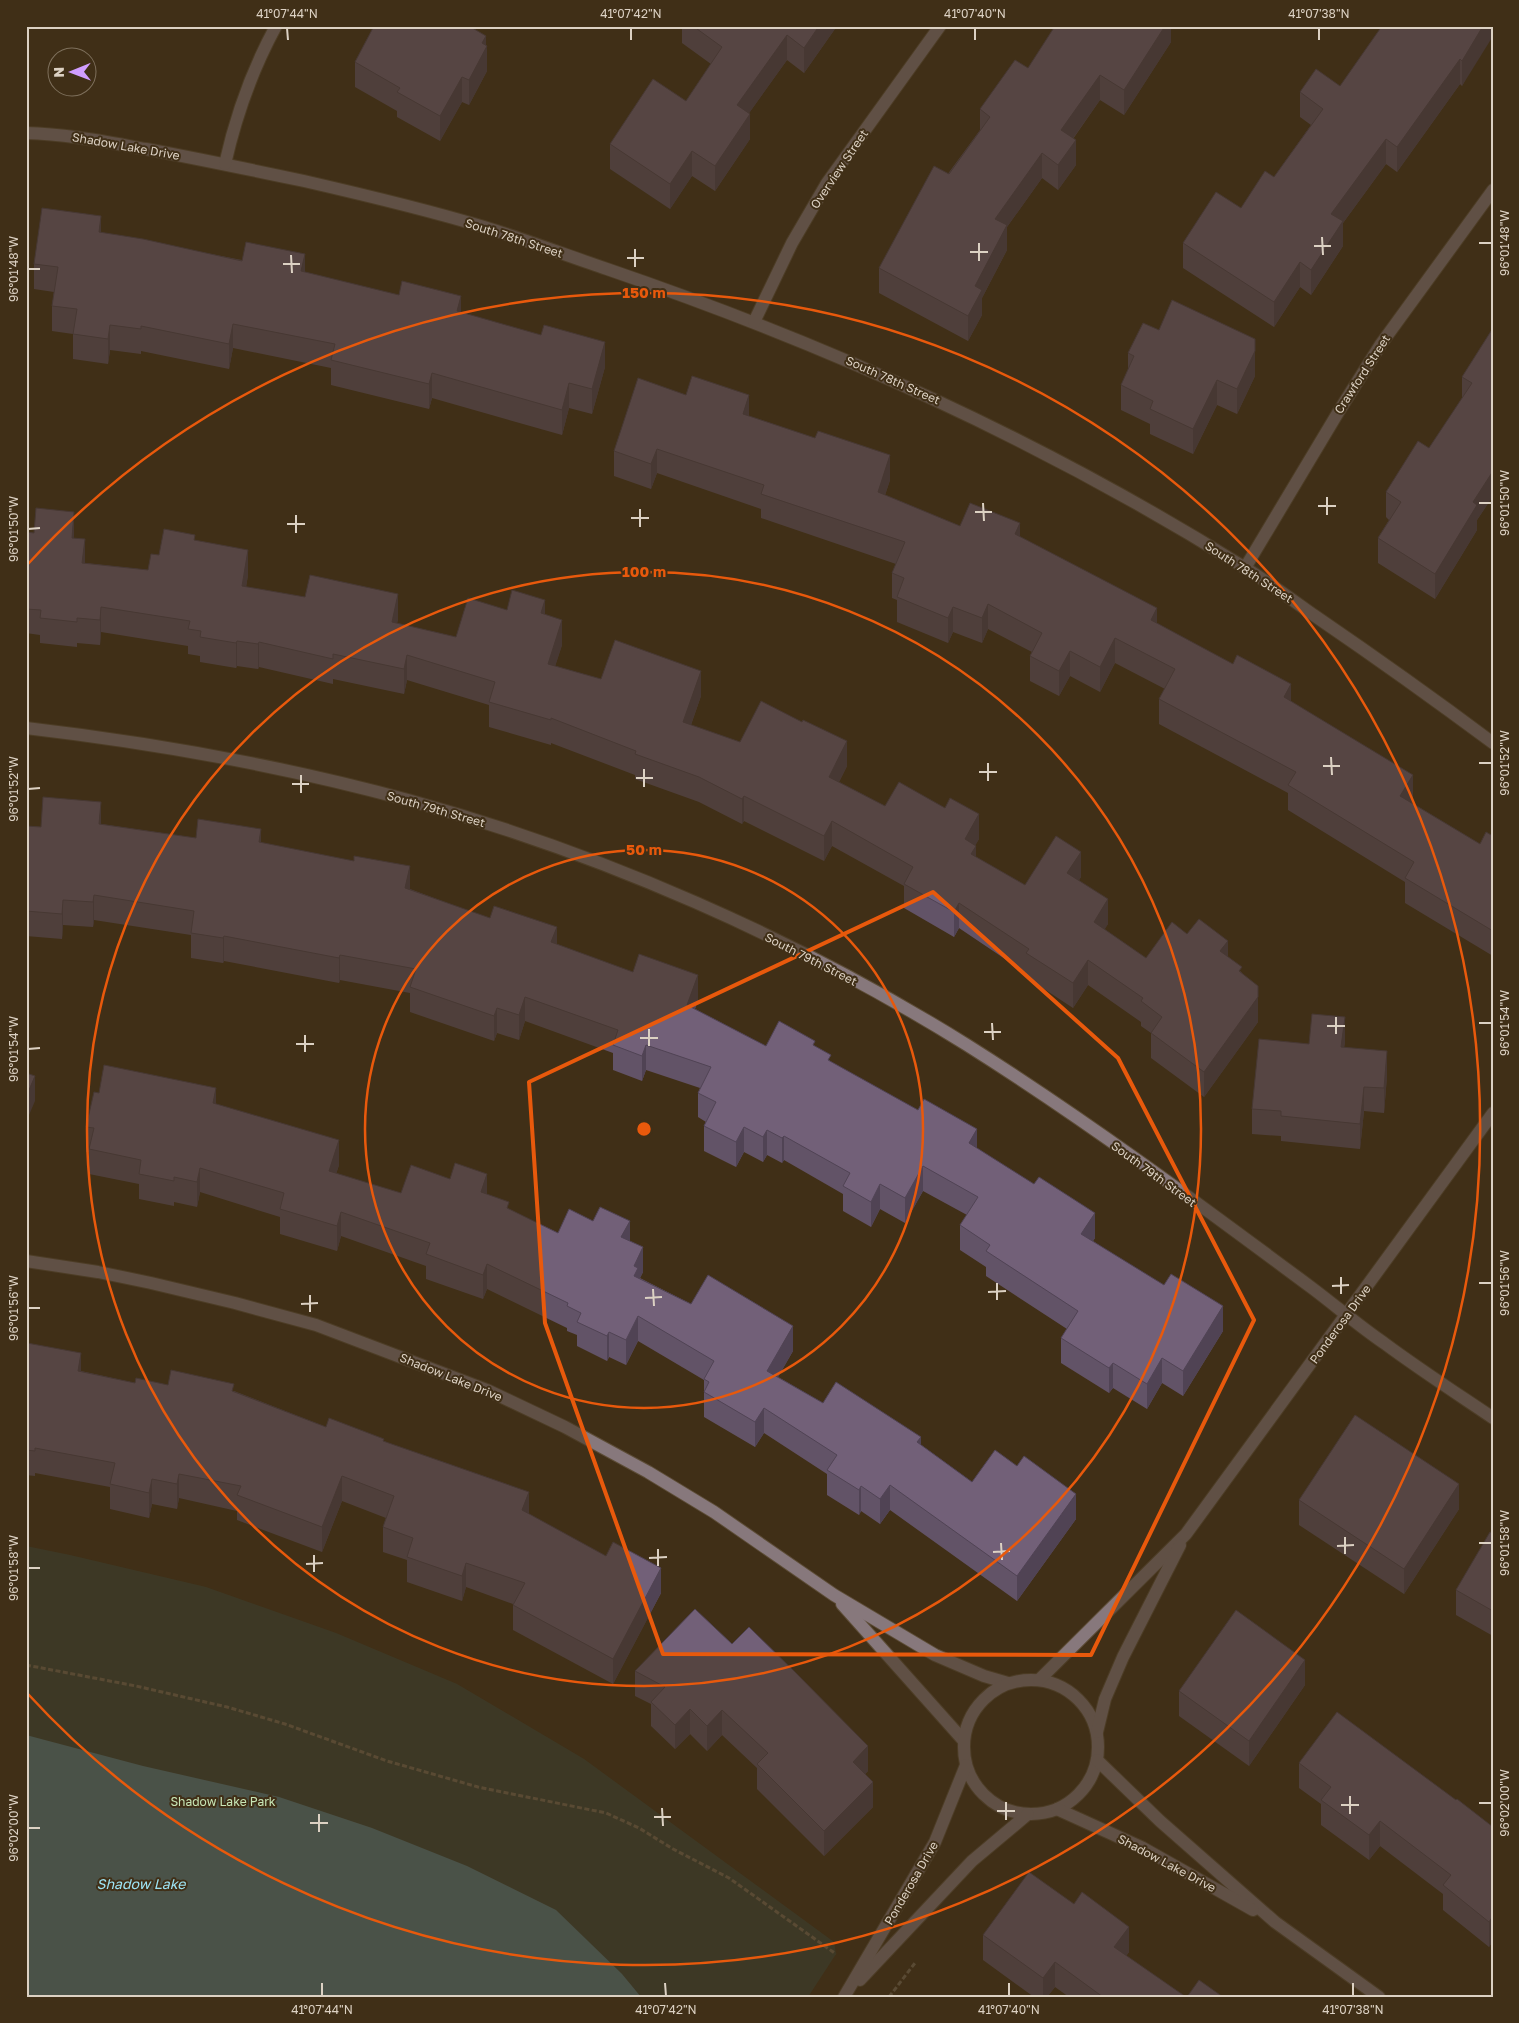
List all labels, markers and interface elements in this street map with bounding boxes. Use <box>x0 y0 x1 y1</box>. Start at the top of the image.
text: 41°07'44"N <box>256 6 318 21</box>
text: 41°07'42"N <box>600 6 662 21</box>
text: 41°07'40"N <box>944 6 1006 21</box>
text: 41°07'38"N <box>1288 6 1350 21</box>
north arrow <box>48 48 98 98</box>
text: N <box>50 67 67 78</box>
street label: Overview Street <box>807 126 871 211</box>
street label: Shadow Lake Drive <box>71 129 181 163</box>
text: 96°01'48"W <box>1497 209 1512 276</box>
street label: South 78th Street <box>463 215 565 261</box>
text: 96°01'48"W <box>6 235 21 302</box>
text: 150 m <box>622 283 666 301</box>
street label: Crawford Street <box>1331 331 1393 416</box>
street label: South 78th Street <box>843 352 943 408</box>
text: 96°01'50"W <box>1497 470 1512 536</box>
text: 96°01'50"W <box>6 496 21 562</box>
street label: South 78th Street <box>1202 538 1296 606</box>
text: 100 m <box>622 562 666 580</box>
text: 96°01'52"W <box>1497 730 1512 796</box>
text: 96°01'52"W <box>6 756 21 822</box>
street label: South 79th Street <box>385 788 487 830</box>
text: 50 m <box>626 840 662 858</box>
street label: South 79th Street <box>762 929 860 989</box>
text: 96°01'54"W <box>1497 990 1512 1056</box>
text: 96°01'54"W <box>6 1016 21 1082</box>
centre of rings <box>635 1120 653 1138</box>
street label: South 79th Street <box>1108 1138 1200 1210</box>
text: 96°01'56"W <box>1497 1250 1512 1316</box>
text: 96°01'56"W <box>6 1275 21 1341</box>
street label: Ponderosa Drive <box>1306 1281 1374 1367</box>
street label: Shadow Lake Drive <box>398 1350 504 1404</box>
text: 96°01'58"W <box>1497 1510 1512 1576</box>
text: 96°01'58"W <box>6 1535 21 1601</box>
text: 96°02'00"W <box>1497 1769 1512 1837</box>
text: 96°02'00"W <box>6 1794 21 1862</box>
park label: Shadow Lake Park <box>170 1794 276 1809</box>
street label: Shadow Lake Drive <box>1115 1831 1219 1895</box>
street label: Ponderosa Drive <box>881 1838 941 1928</box>
water label: Shadow Lake <box>97 1875 186 1892</box>
text: 41°07'44"N <box>291 2002 353 2017</box>
text: 41°07'42"N <box>635 2002 697 2017</box>
text: 41°07'40"N <box>978 2002 1040 2017</box>
text: 41°07'38"N <box>1322 2002 1384 2017</box>

